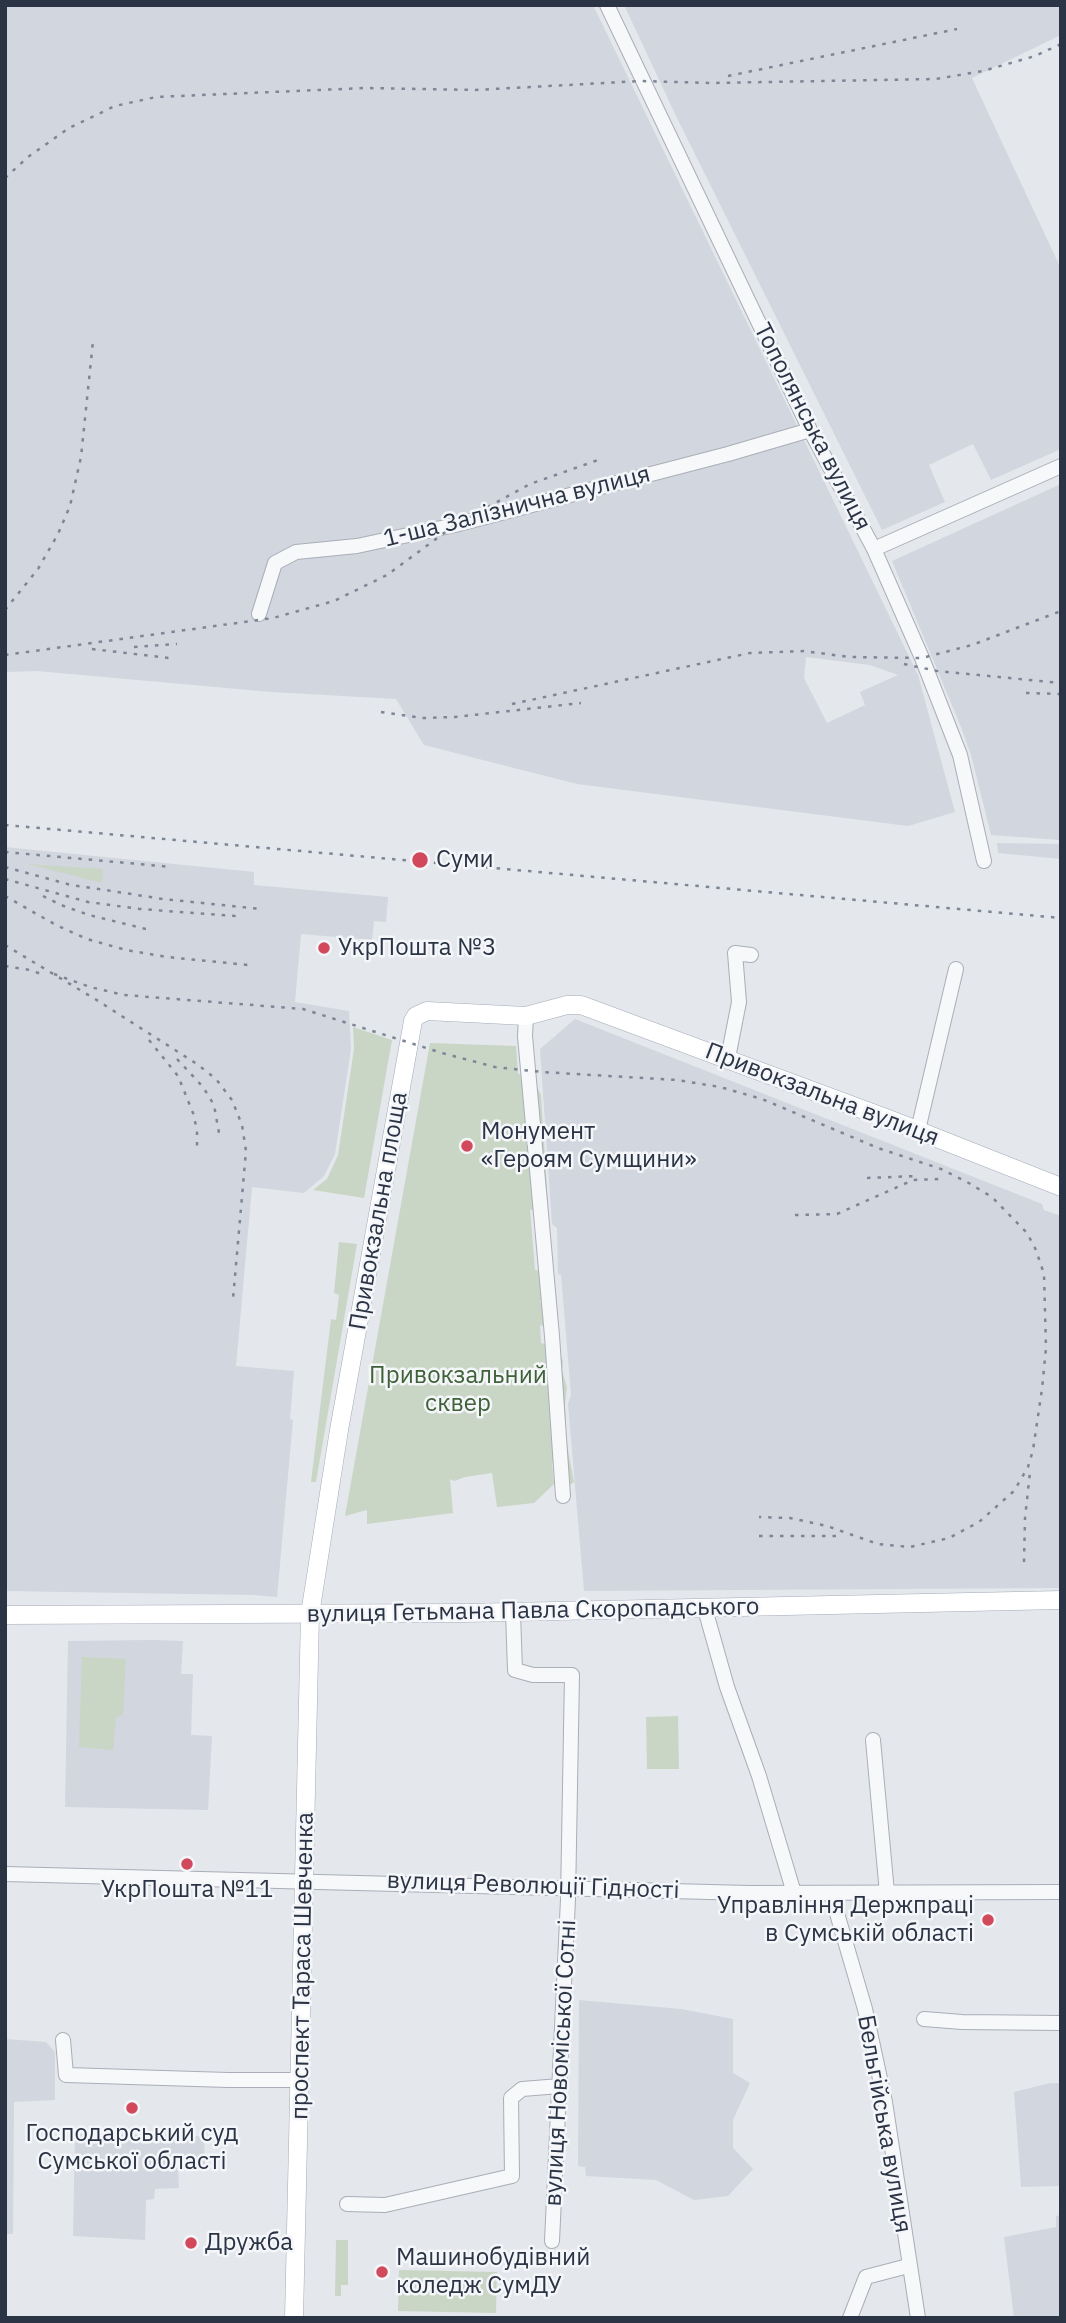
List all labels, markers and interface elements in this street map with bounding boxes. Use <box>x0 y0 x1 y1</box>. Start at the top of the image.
street label: Тополянська вулиця <box>747 318 877 536</box>
street label: 1-ша Залізнична вулиця <box>381 460 653 554</box>
place label: Суми <box>436 846 494 874</box>
marker: Суми <box>410 850 430 870</box>
place label: УкрПошта №3 <box>338 934 496 962</box>
marker: УкрПошта №3 <box>316 940 332 956</box>
street label: Привокзальна вулиця <box>701 1037 943 1153</box>
street label: Привокзальна площа <box>344 1090 414 1332</box>
place label: Монумент «Героям Сумщини» <box>481 1118 697 1174</box>
marker: Монумент «Героям Сумщини» <box>459 1138 475 1154</box>
park label: Привокзальний сквер <box>369 1362 547 1418</box>
street label: вулиця Гетьмана Павла Скоропадського <box>306 1593 760 1629</box>
street label: проспект Тараса Шевченка <box>286 1812 320 2120</box>
marker: УкрПошта №11 <box>179 1856 195 1872</box>
street label: вулиця Революції Гідності <box>386 1866 680 1906</box>
place label: УкрПошта №11 <box>101 1876 273 1904</box>
place label: Управління Держпраці в Сумській області <box>717 1892 974 1948</box>
marker: Управління Держпраці в Сумській області <box>980 1912 996 1928</box>
street label: вулиця Новоміської Сотні <box>539 1919 583 2207</box>
street label: Бельгійська вулиця <box>851 2013 917 2235</box>
marker: Господарський суд Сумської області <box>124 2100 140 2116</box>
place label: Господарський суд Сумської області <box>26 2120 238 2176</box>
place label: Дружба <box>205 2229 293 2257</box>
marker: Дружба <box>183 2235 199 2251</box>
place label: Машинобудівний коледж СумДУ <box>396 2244 590 2300</box>
marker: Машинобудівний коледж СумДУ <box>374 2264 390 2280</box>

